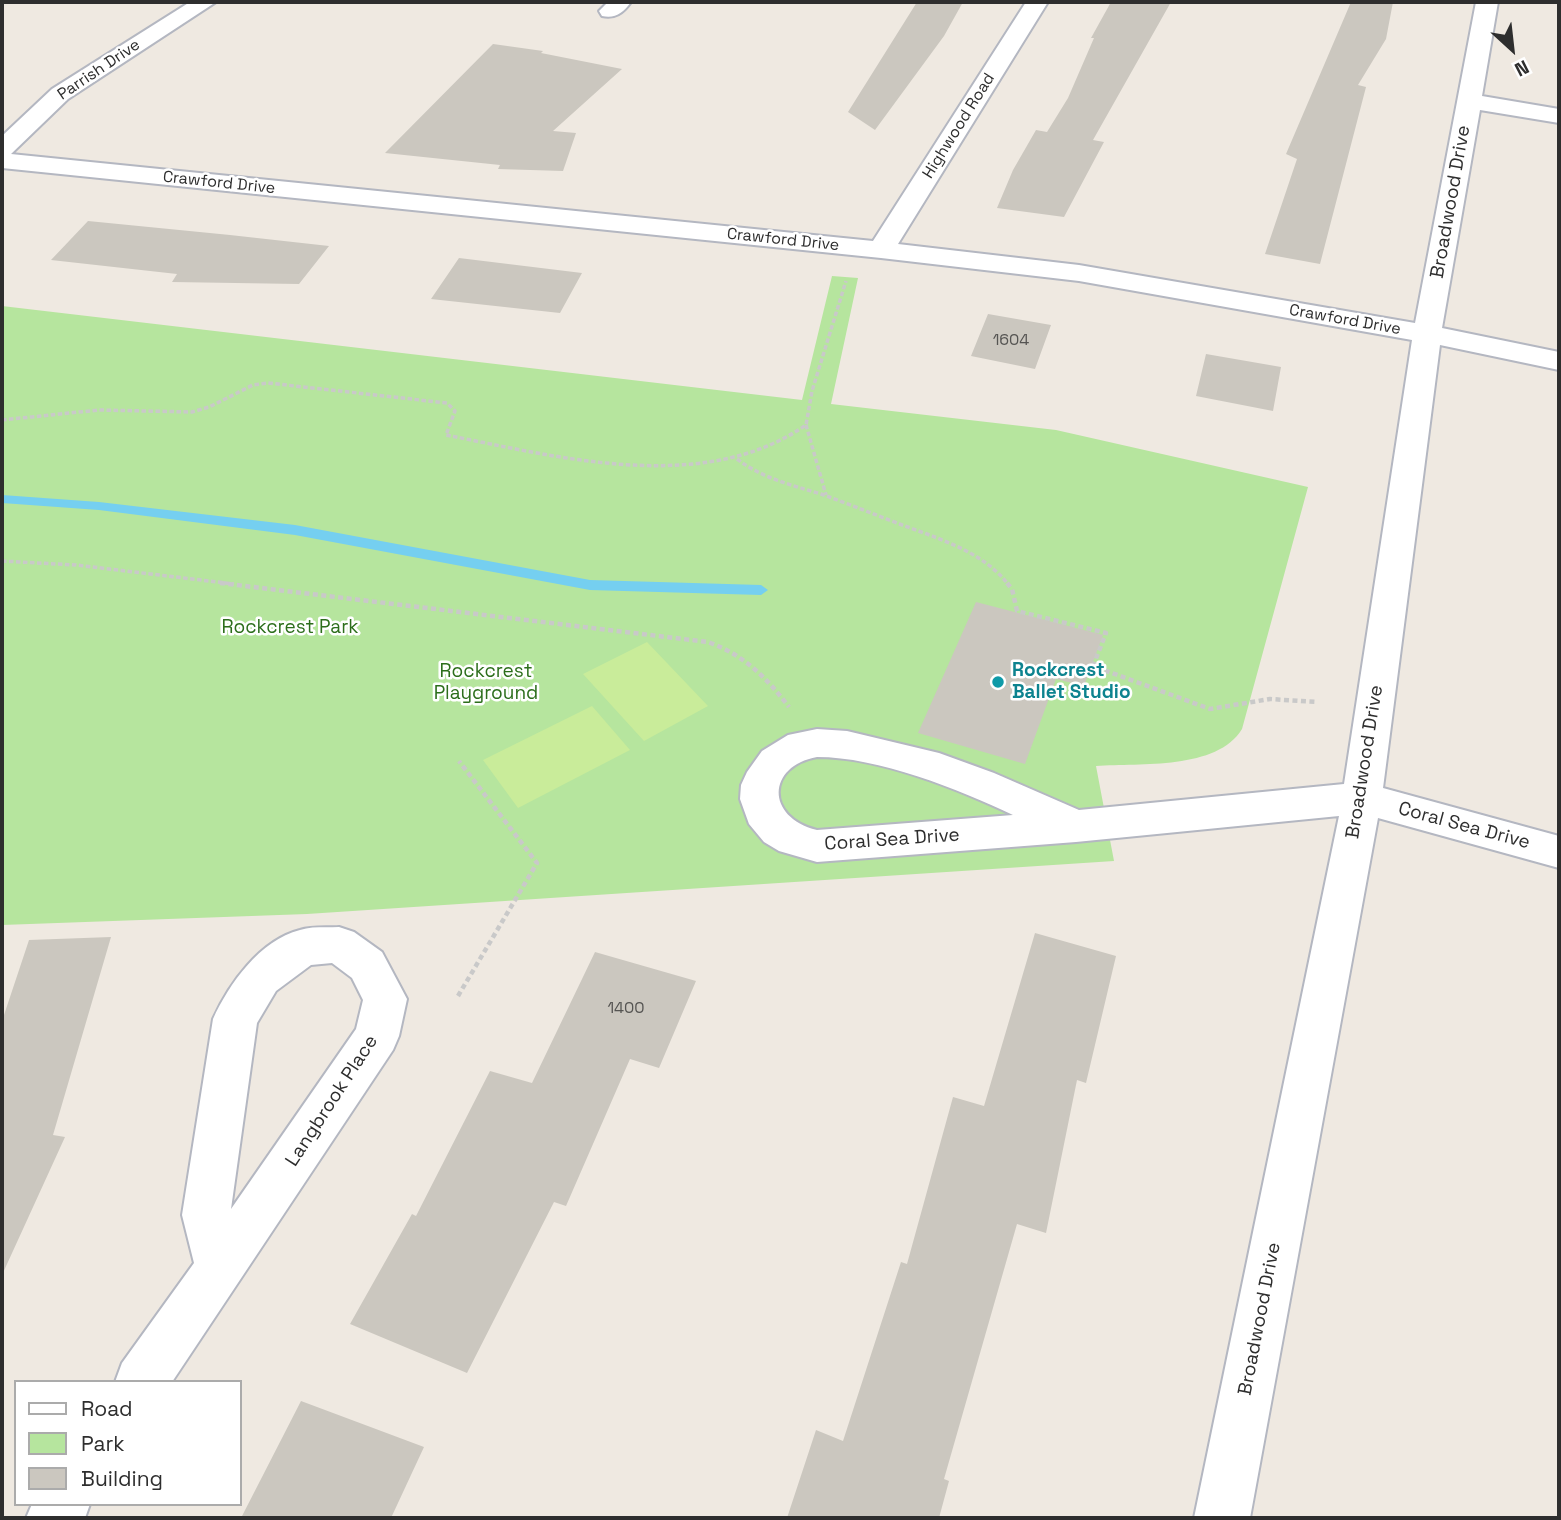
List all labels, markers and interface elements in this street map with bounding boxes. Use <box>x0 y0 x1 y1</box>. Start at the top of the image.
north arrow <box>1477 14 1547 84</box>
street label: Parrish Drive <box>54 35 144 105</box>
text: N <box>1510 54 1533 82</box>
street label: Highwood Road <box>919 70 999 182</box>
street label: Broadwood Drive <box>1426 124 1476 280</box>
street label: Crawford Drive <box>162 168 276 198</box>
street label: Crawford Drive <box>726 225 840 255</box>
street label: Crawford Drive <box>1288 301 1402 339</box>
house number: 1604 <box>993 331 1029 351</box>
park label: Rockcrest Park <box>221 617 359 639</box>
place label: Rockcrest Ballet Studio <box>1012 660 1131 704</box>
park label: Rockcrest Playground <box>434 661 538 705</box>
marker: Rockcrest Ballet Studio <box>990 674 1006 690</box>
street label: Broadwood Drive <box>1342 684 1388 840</box>
street label: Coral Sea Drive <box>1396 797 1532 855</box>
street label: Coral Sea Drive <box>824 824 960 856</box>
house number: 1400 <box>607 999 645 1019</box>
street label: Langbrook Place <box>281 1031 383 1171</box>
street label: Broadwood Drive <box>1234 1241 1286 1397</box>
legend <box>14 1380 242 1506</box>
text: Road <box>81 1395 133 1422</box>
text: Park <box>81 1430 125 1457</box>
text: Building <box>81 1465 163 1492</box>

